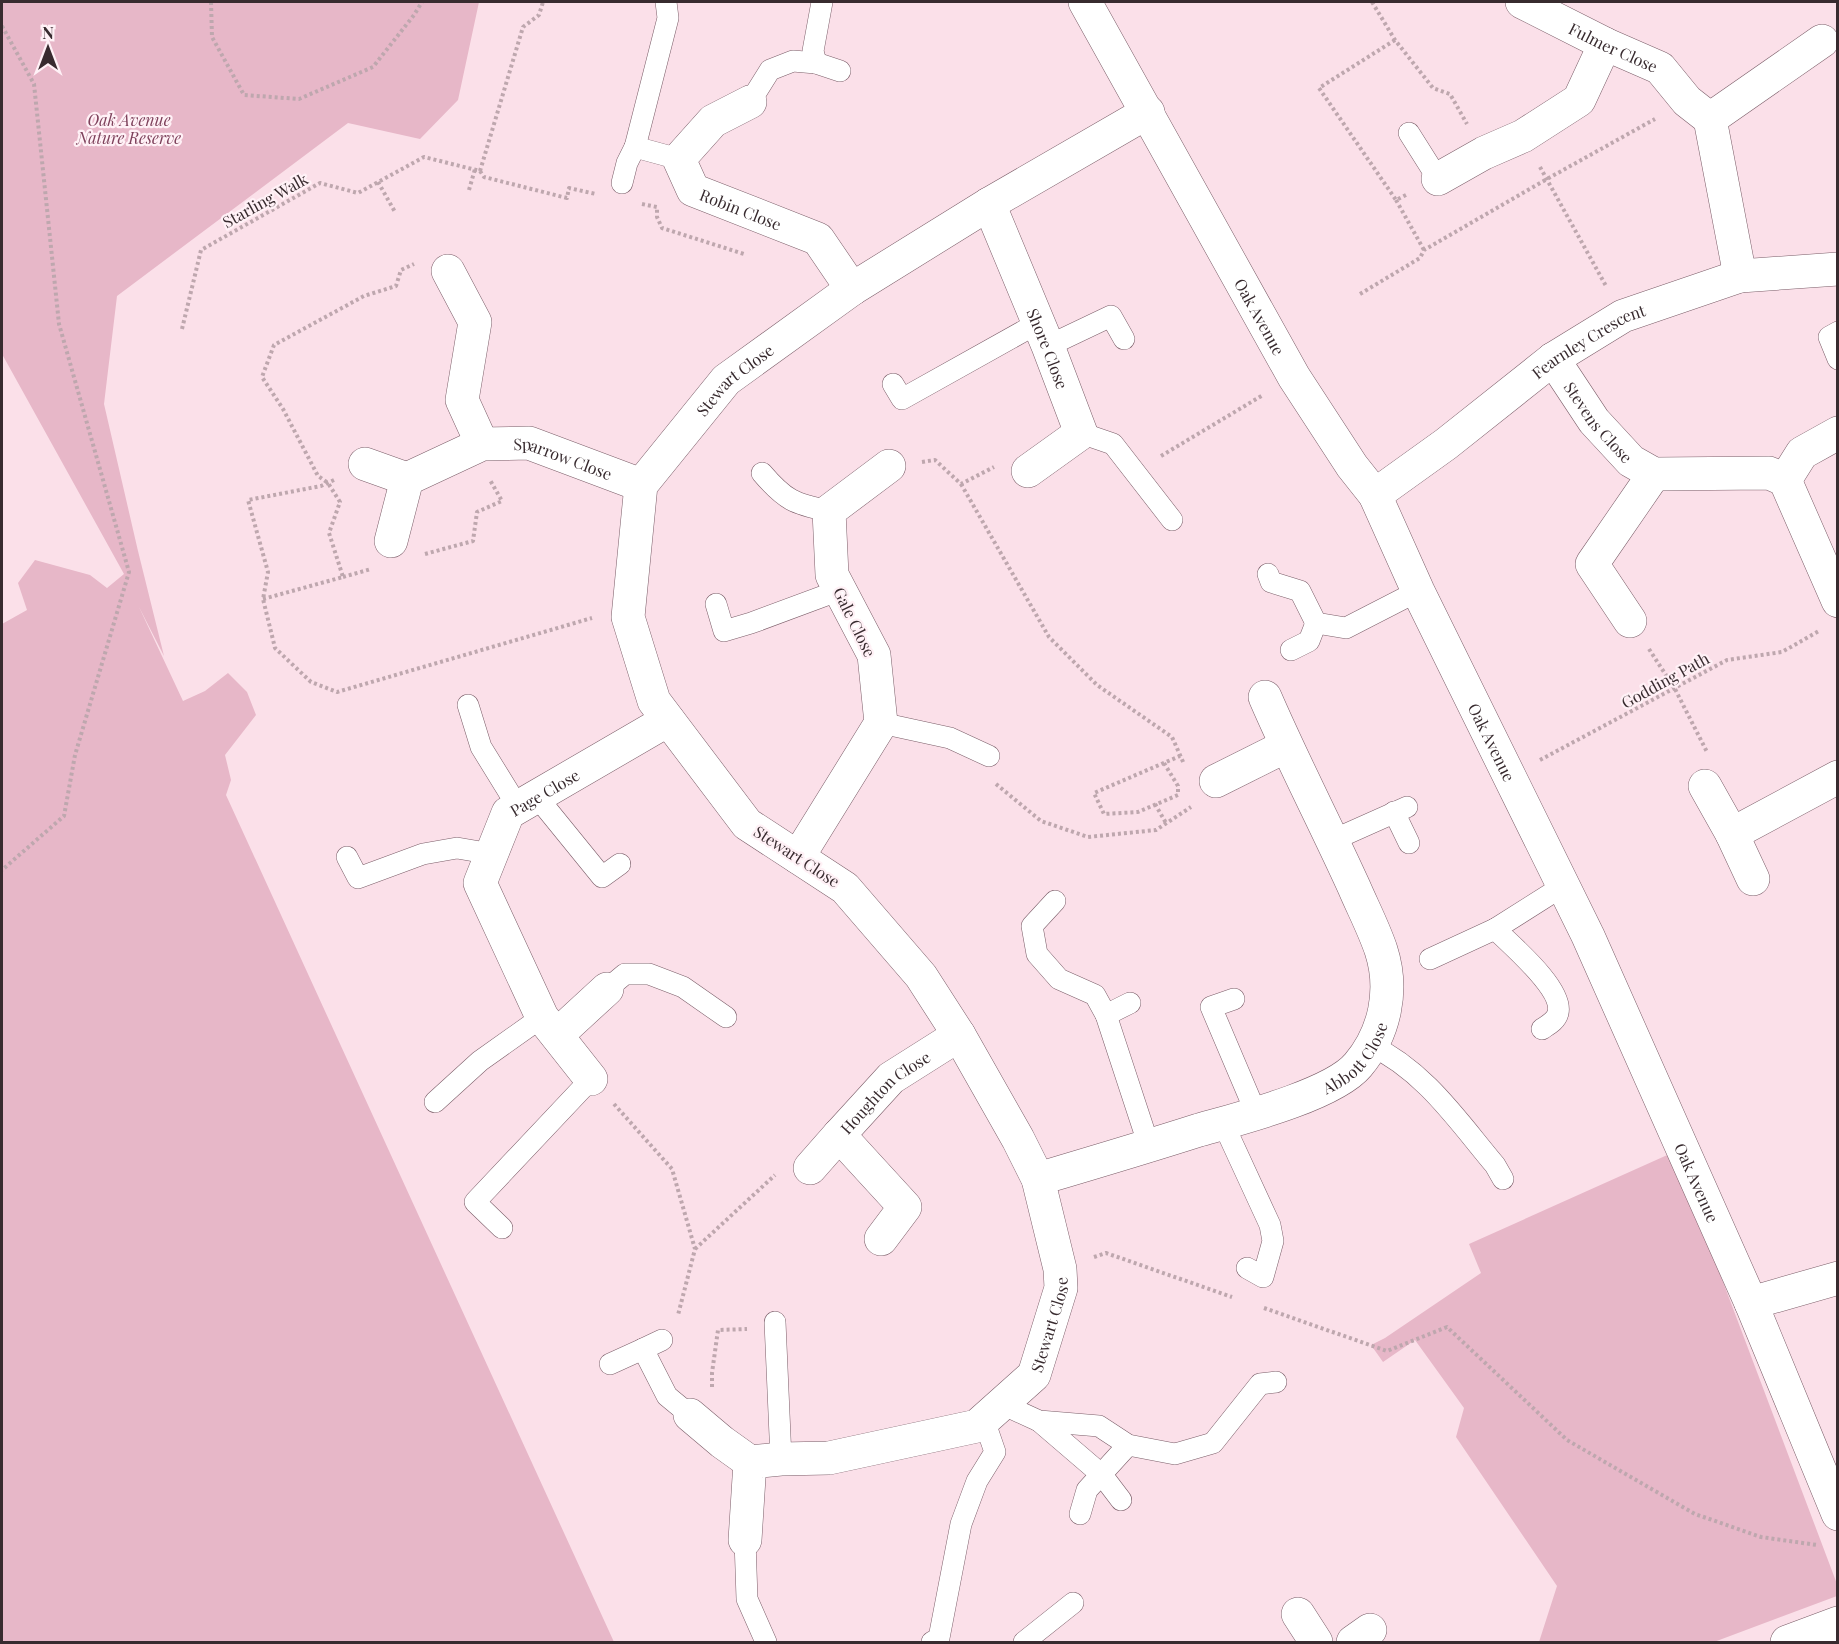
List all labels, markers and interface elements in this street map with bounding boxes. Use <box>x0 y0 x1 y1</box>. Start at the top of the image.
street label: Fulmer Close <box>1566 17 1661 76</box>
north arrow <box>18 18 78 78</box>
text: N <box>42 22 54 43</box>
park label: Oak Avenue Nature Reserve <box>75 109 181 148</box>
street label: Starling Walk <box>219 168 312 232</box>
street label: Robin Close <box>697 183 785 234</box>
street label: Oak Avenue <box>1230 274 1290 359</box>
street label: Fearnley Crescent <box>1527 299 1648 383</box>
street label: Shore Close <box>1023 305 1074 392</box>
street label: Stewart Close <box>691 339 777 420</box>
street label: Stevens Close <box>1560 377 1638 467</box>
street label: Sparrow Close <box>513 432 615 484</box>
street label: Gale Close <box>829 584 881 660</box>
street label: Godding Path <box>1617 647 1713 713</box>
street label: Oak Avenue <box>1464 699 1521 785</box>
street label: Page Close <box>506 763 583 820</box>
street label: Stewart Close <box>750 820 844 892</box>
street label: Abbott Close <box>1318 1019 1391 1098</box>
street label: Houghton Close <box>835 1046 934 1138</box>
street label: Oak Avenue <box>1671 1139 1724 1225</box>
street label: Stewart Close <box>1025 1276 1072 1375</box>

